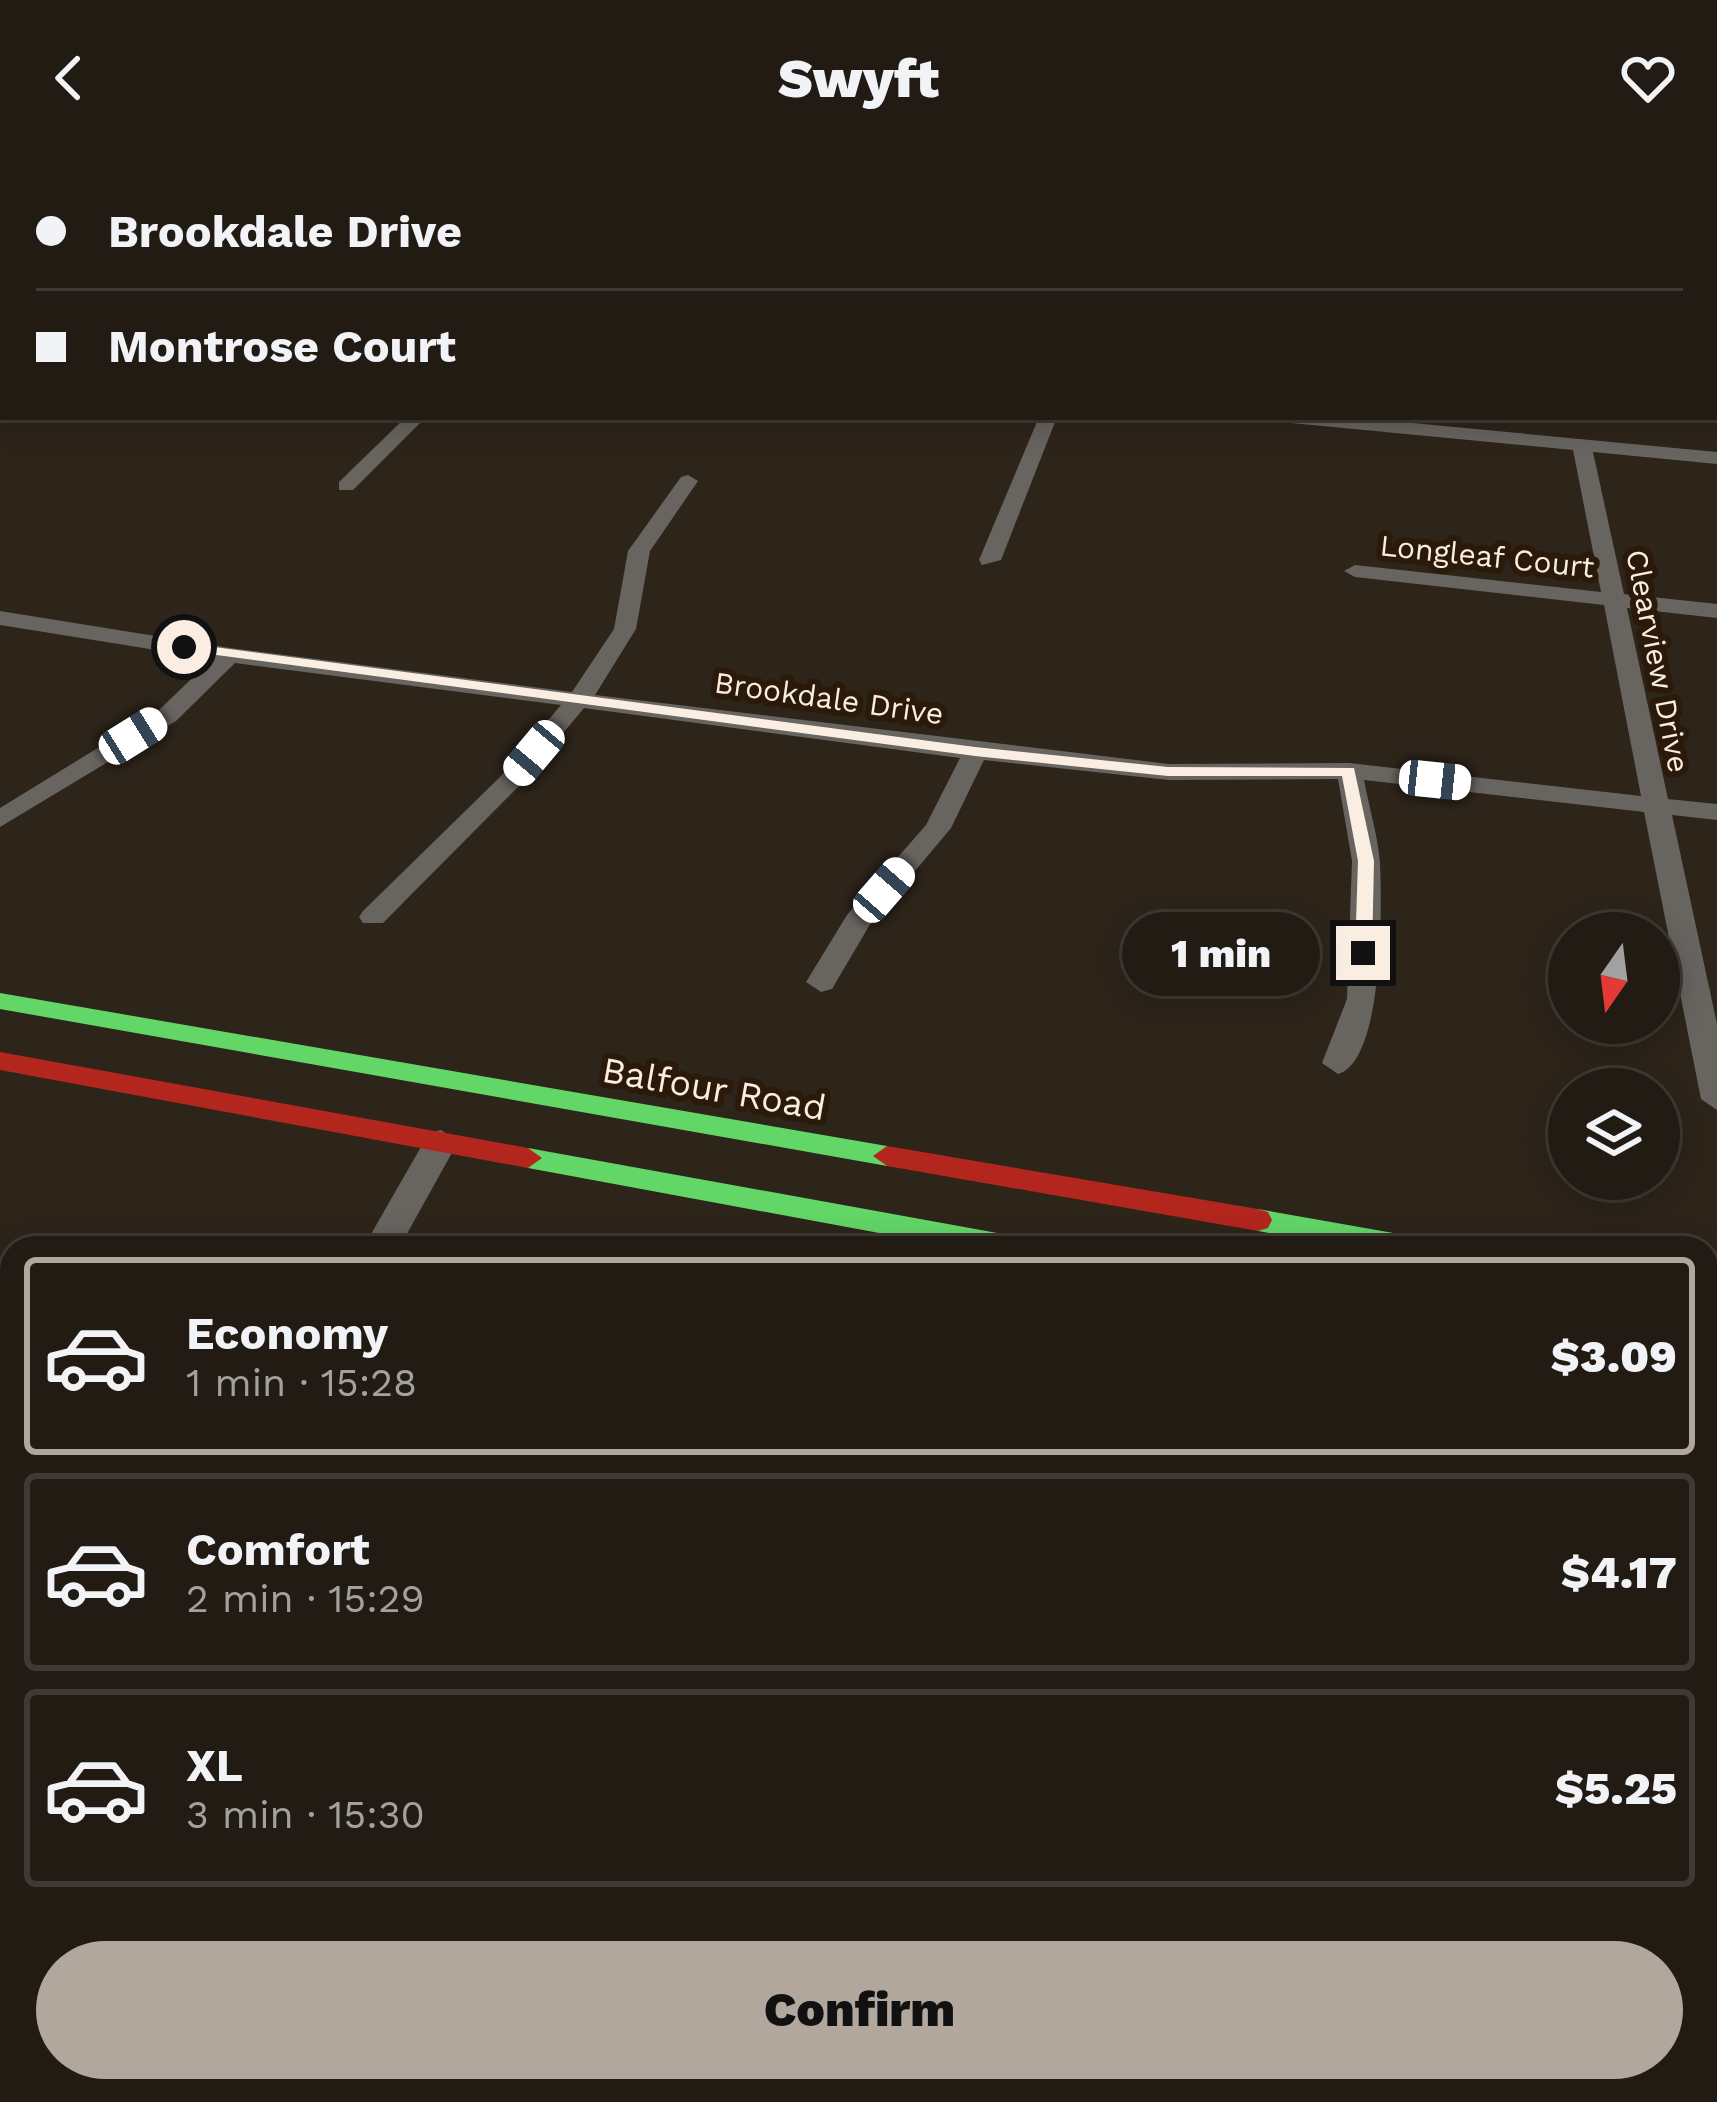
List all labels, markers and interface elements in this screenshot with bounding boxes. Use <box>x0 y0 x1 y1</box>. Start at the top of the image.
icon: back <box>36 45 102 111</box>
icon: heart <box>1615 45 1681 111</box>
text: Swyft <box>778 47 939 110</box>
text: Brookdale Drive <box>108 205 462 258</box>
text: Montrose Court <box>108 320 456 373</box>
street label: Longleaf Court <box>1378 527 1596 585</box>
street label: Clearview Drive <box>1619 547 1697 775</box>
route start <box>157 620 211 674</box>
street label: Brookdale Drive <box>712 665 946 731</box>
car <box>93 702 173 770</box>
car <box>497 714 571 792</box>
car <box>1397 758 1473 802</box>
car <box>847 851 921 929</box>
callout: 1 min <box>1123 911 1321 995</box>
north arrow <box>1548 912 1680 1044</box>
map controls <box>1548 912 1680 1200</box>
route end <box>1336 926 1390 980</box>
text: 1 min <box>1171 931 1271 976</box>
street label: Balfour Road <box>599 1049 829 1129</box>
button: layers <box>1548 1068 1680 1200</box>
icon: car <box>42 1302 150 1410</box>
text: Economy <box>186 1307 388 1360</box>
text: $3.09 <box>1551 1330 1677 1383</box>
text: 1 min · 15:28 <box>186 1360 417 1405</box>
icon: car <box>42 1518 150 1626</box>
text: Comfort <box>186 1523 370 1576</box>
text: $4.17 <box>1561 1546 1677 1599</box>
text: 2 min · 15:29 <box>186 1576 425 1621</box>
icon: car <box>42 1734 150 1842</box>
text: XL <box>186 1739 243 1792</box>
text: $5.25 <box>1555 1762 1677 1815</box>
text: 3 min · 15:30 <box>186 1792 425 1837</box>
button: Confirm <box>36 1941 1683 2079</box>

